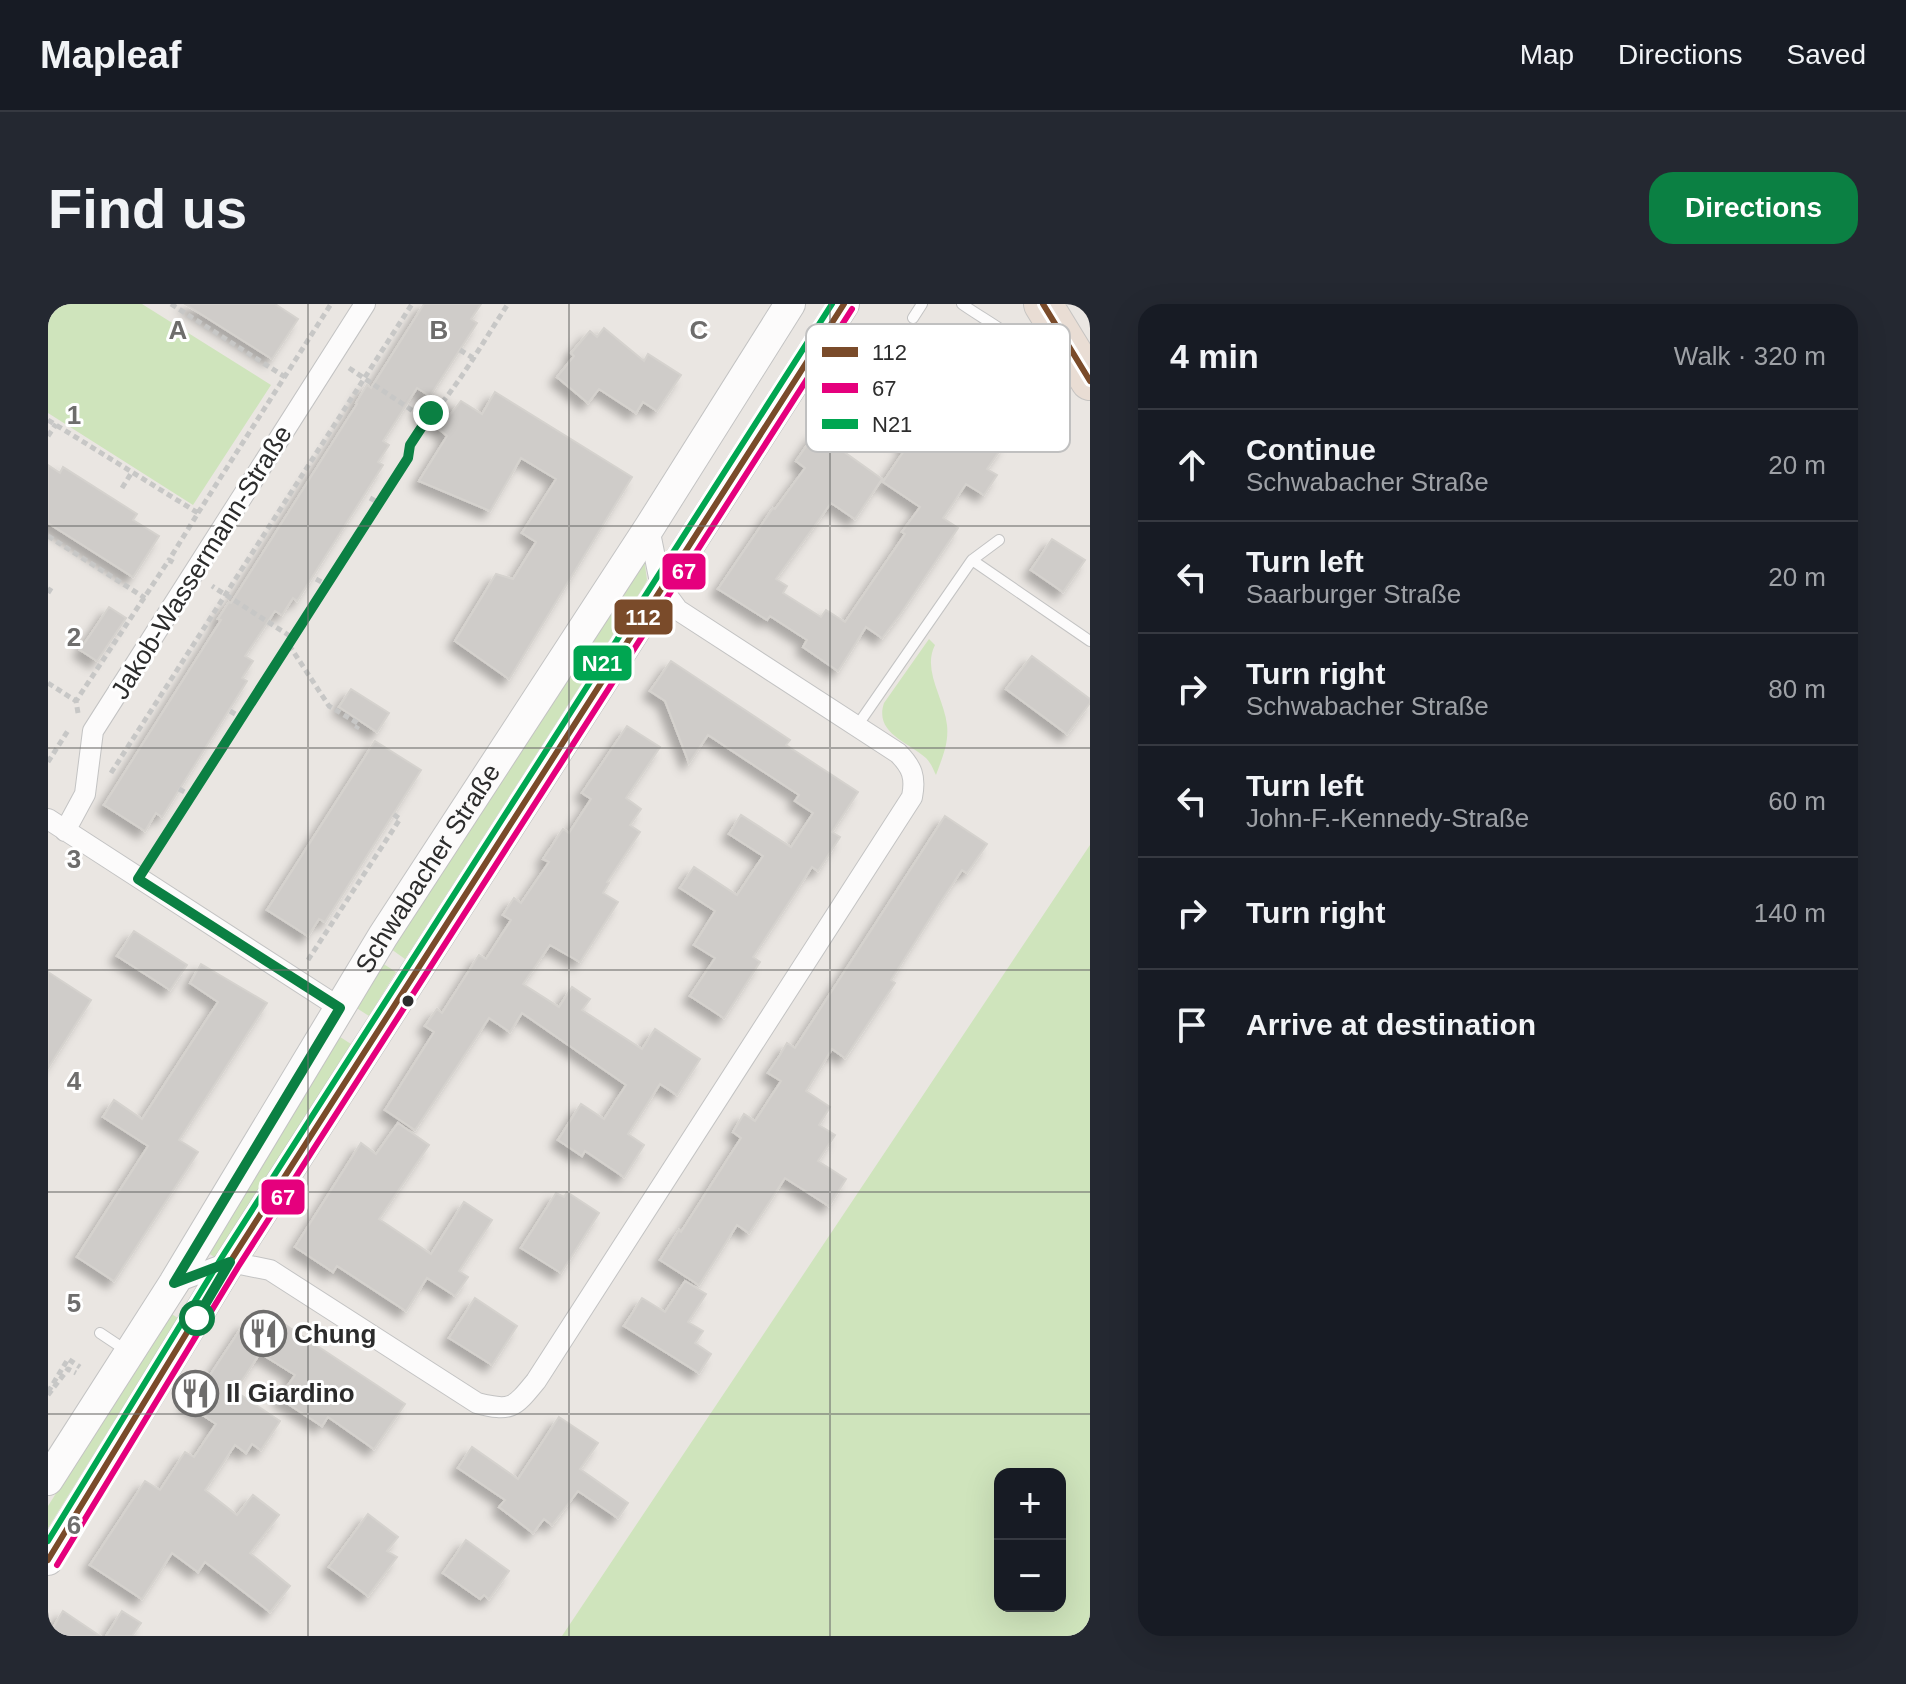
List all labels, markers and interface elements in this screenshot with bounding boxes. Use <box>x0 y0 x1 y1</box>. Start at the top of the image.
text: Mapleaf <box>40 34 181 76</box>
text: Map <box>1520 39 1574 70</box>
text: Directions <box>1618 39 1743 70</box>
text: Saved <box>1787 39 1866 70</box>
button: Directions <box>1649 172 1858 244</box>
text: Find us <box>48 177 247 240</box>
text: A <box>169 315 188 345</box>
text: B <box>430 315 448 345</box>
text: C <box>690 315 709 345</box>
legend <box>806 324 1070 452</box>
text: 4 min <box>1170 337 1259 375</box>
text: 112 <box>872 340 907 365</box>
text: Walk · 320 m <box>1674 341 1826 371</box>
text: 67 <box>872 376 896 401</box>
route end <box>413 395 449 431</box>
text: 1 <box>67 400 81 430</box>
text: N21 <box>872 412 912 437</box>
street label: Jakob-Wassermann-Straße <box>104 420 298 704</box>
text: Continue <box>1246 433 1376 466</box>
icon: ahead <box>1170 443 1214 487</box>
text: 20 m <box>1768 450 1826 480</box>
text: Schwabacher Straße <box>1246 467 1489 497</box>
text: Turn left <box>1246 545 1364 578</box>
line badge: 67 <box>661 552 707 591</box>
icon: left <box>1170 555 1214 599</box>
text: 67 <box>672 559 696 584</box>
text: 20 m <box>1768 562 1826 592</box>
text: Saarburger Straße <box>1246 579 1461 609</box>
line badge: 112 <box>613 598 674 636</box>
text: 112 <box>625 605 661 630</box>
text: 2 <box>67 622 81 652</box>
line badge: N21 <box>572 644 633 682</box>
text: N21 <box>582 651 622 676</box>
text: Turn right <box>1246 657 1385 690</box>
icon: right <box>1170 667 1214 711</box>
text: 80 m <box>1768 674 1826 704</box>
text: Schwabacher Straße <box>1246 691 1489 721</box>
street label: Schwabacher Straße <box>349 758 506 978</box>
text: Turn left <box>1246 769 1364 802</box>
icon: left <box>1170 779 1214 823</box>
text: 60 m <box>1768 786 1826 816</box>
text: John-F.-Kennedy-Straße <box>1246 803 1529 833</box>
text: 3 <box>67 844 81 874</box>
icon: right <box>1170 891 1214 935</box>
text: Turn right <box>1246 896 1385 929</box>
text: 140 m <box>1754 898 1826 928</box>
unlabelled marker <box>400 993 416 1009</box>
icon: arrive <box>1170 1003 1214 1047</box>
text: Arrive at destination <box>1246 1008 1536 1041</box>
text: 4 <box>67 1066 82 1096</box>
line badge: 67 <box>260 1178 306 1216</box>
text: 67 <box>271 1185 295 1210</box>
text: 5 <box>67 1288 81 1318</box>
route start <box>179 1300 215 1336</box>
restaurant icon: Chung <box>239 1310 287 1358</box>
place label: Chung <box>294 1319 376 1349</box>
restaurant icon: Il Giardino <box>171 1369 219 1417</box>
place label: Il Giardino <box>226 1378 355 1408</box>
map controls <box>994 1468 1066 1612</box>
button: + <box>994 1468 1066 1540</box>
text: 6 <box>67 1510 81 1540</box>
button: − <box>994 1540 1066 1612</box>

